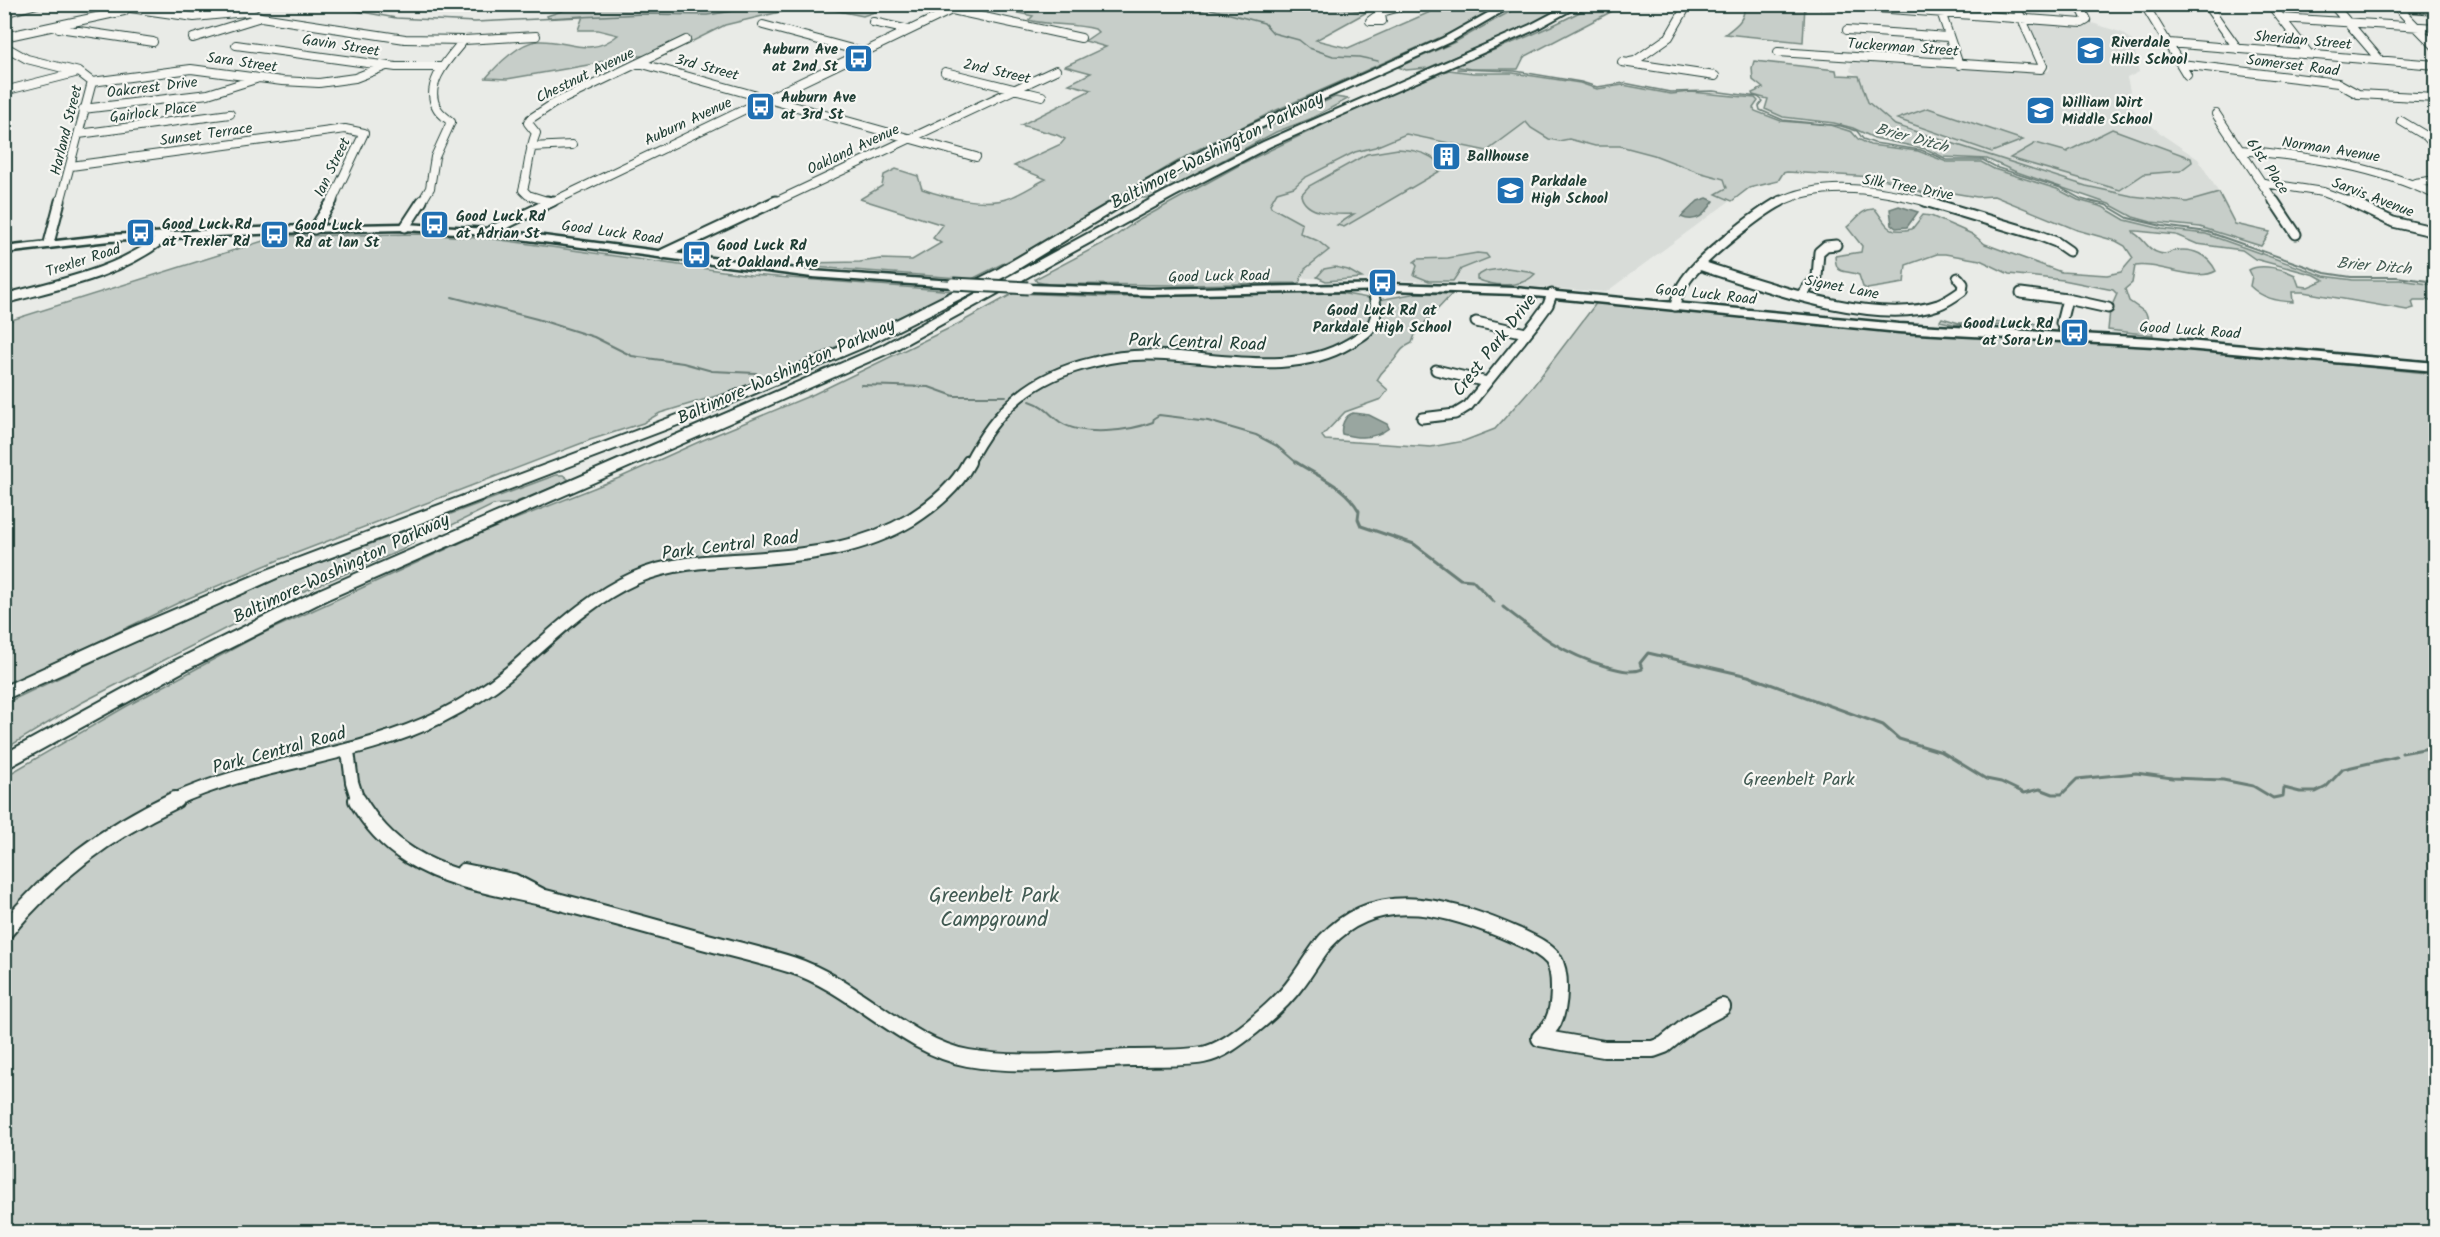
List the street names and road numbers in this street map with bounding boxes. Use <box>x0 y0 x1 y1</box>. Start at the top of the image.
street label: Sheridan Street <box>2253 25 2353 57</box>
street label: Gavin Street <box>300 28 382 64</box>
street label: Tuckerman Street <box>1846 32 1960 64</box>
street label: Chestnut Avenue <box>532 42 639 110</box>
street label: Sara Street <box>205 46 279 80</box>
street label: 3rd Street <box>672 48 741 88</box>
street label: Somerset Road <box>2245 48 2341 84</box>
street label: 2nd Street <box>961 53 1033 91</box>
street label: Oakcrest Drive <box>105 70 199 105</box>
street label: Harland Street <box>44 82 90 178</box>
street label: Baltimore-Washington Parkway <box>1106 85 1330 218</box>
street label: Auburn Avenue <box>640 91 737 153</box>
street label: Gairlock Place <box>108 96 198 130</box>
street label: Sunset Terrace <box>158 117 254 153</box>
street label: Oakland Avenue <box>803 118 904 182</box>
street label: Norman Avenue <box>2280 130 2382 170</box>
street label: Ian Street <box>308 133 358 201</box>
street label: 61st Place <box>2239 134 2295 200</box>
street label: Silk Tree Drive <box>1860 168 1955 208</box>
street label: Sarvis Avenue <box>2328 171 2418 225</box>
street label: Good Luck Road <box>560 214 664 252</box>
street label: Trexler Road <box>43 237 124 284</box>
street label: Good Luck Road <box>1168 264 1270 290</box>
street label: Signet Lane <box>1803 269 1881 307</box>
street label: Good Luck Road <box>1654 278 1758 312</box>
street label: Crest Park Drive <box>1446 288 1545 404</box>
street label: Baltimore-Washington Parkway <box>673 311 901 434</box>
street label: Good Luck Road <box>2138 315 2242 347</box>
street label: Park Central Road <box>1128 327 1267 360</box>
street label: Baltimore-Washington Parkway <box>228 506 455 632</box>
street label: Park Central Road <box>660 524 801 569</box>
street label: Park Central Road <box>209 719 350 783</box>

